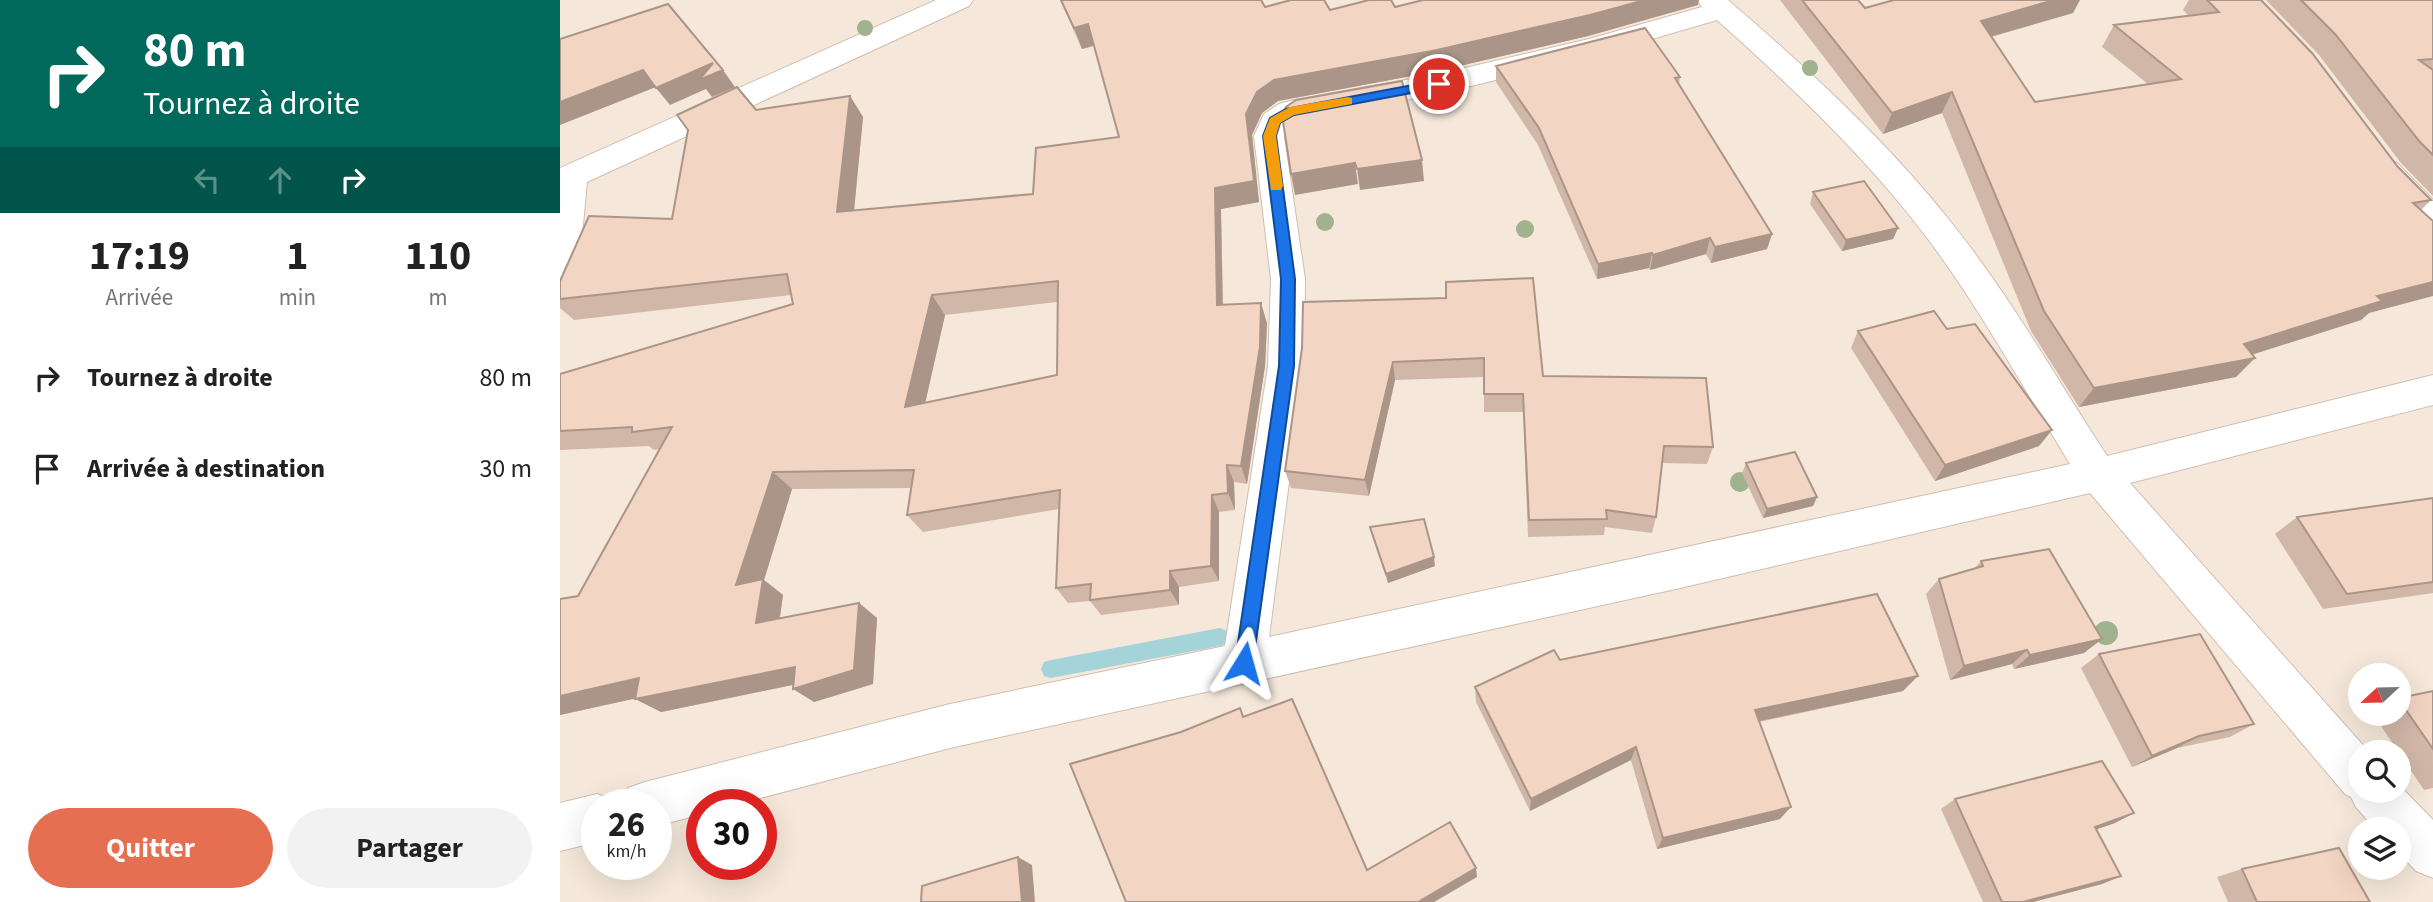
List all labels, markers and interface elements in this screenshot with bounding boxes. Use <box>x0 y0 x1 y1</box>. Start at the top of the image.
text: 80 m <box>143 16 247 86</box>
icon: right <box>28 28 119 119</box>
pin <box>1409 54 1469 114</box>
icon: arrive <box>1420 65 1458 103</box>
text: Tournez à droite <box>143 81 360 127</box>
icon: left <box>188 161 226 199</box>
icon: ahead <box>261 161 299 199</box>
icon: right <box>334 161 372 199</box>
text: 17:19 <box>89 226 190 286</box>
text: 1 <box>286 226 308 286</box>
text: 110 <box>405 226 471 286</box>
text: Arrivée <box>106 281 173 314</box>
text: min <box>279 281 316 314</box>
text: m <box>428 281 448 314</box>
icon: right <box>28 359 66 397</box>
text: Tournez à droite <box>87 359 273 396</box>
text: 80 m <box>479 359 532 396</box>
icon: arrive <box>28 450 66 488</box>
text: Arrivée à destination <box>87 450 325 487</box>
text: 30 m <box>479 450 532 487</box>
position arrow <box>1207 626 1281 700</box>
north arrow <box>2348 663 2412 726</box>
map controls <box>2348 663 2411 880</box>
button: search <box>2348 740 2411 803</box>
speed limit sign: 30 <box>686 789 777 880</box>
text: 26 <box>608 800 645 850</box>
button: Quitter <box>28 808 273 888</box>
button: Partager <box>287 808 532 888</box>
button: layers <box>2348 817 2411 880</box>
text: km/h <box>607 839 646 864</box>

